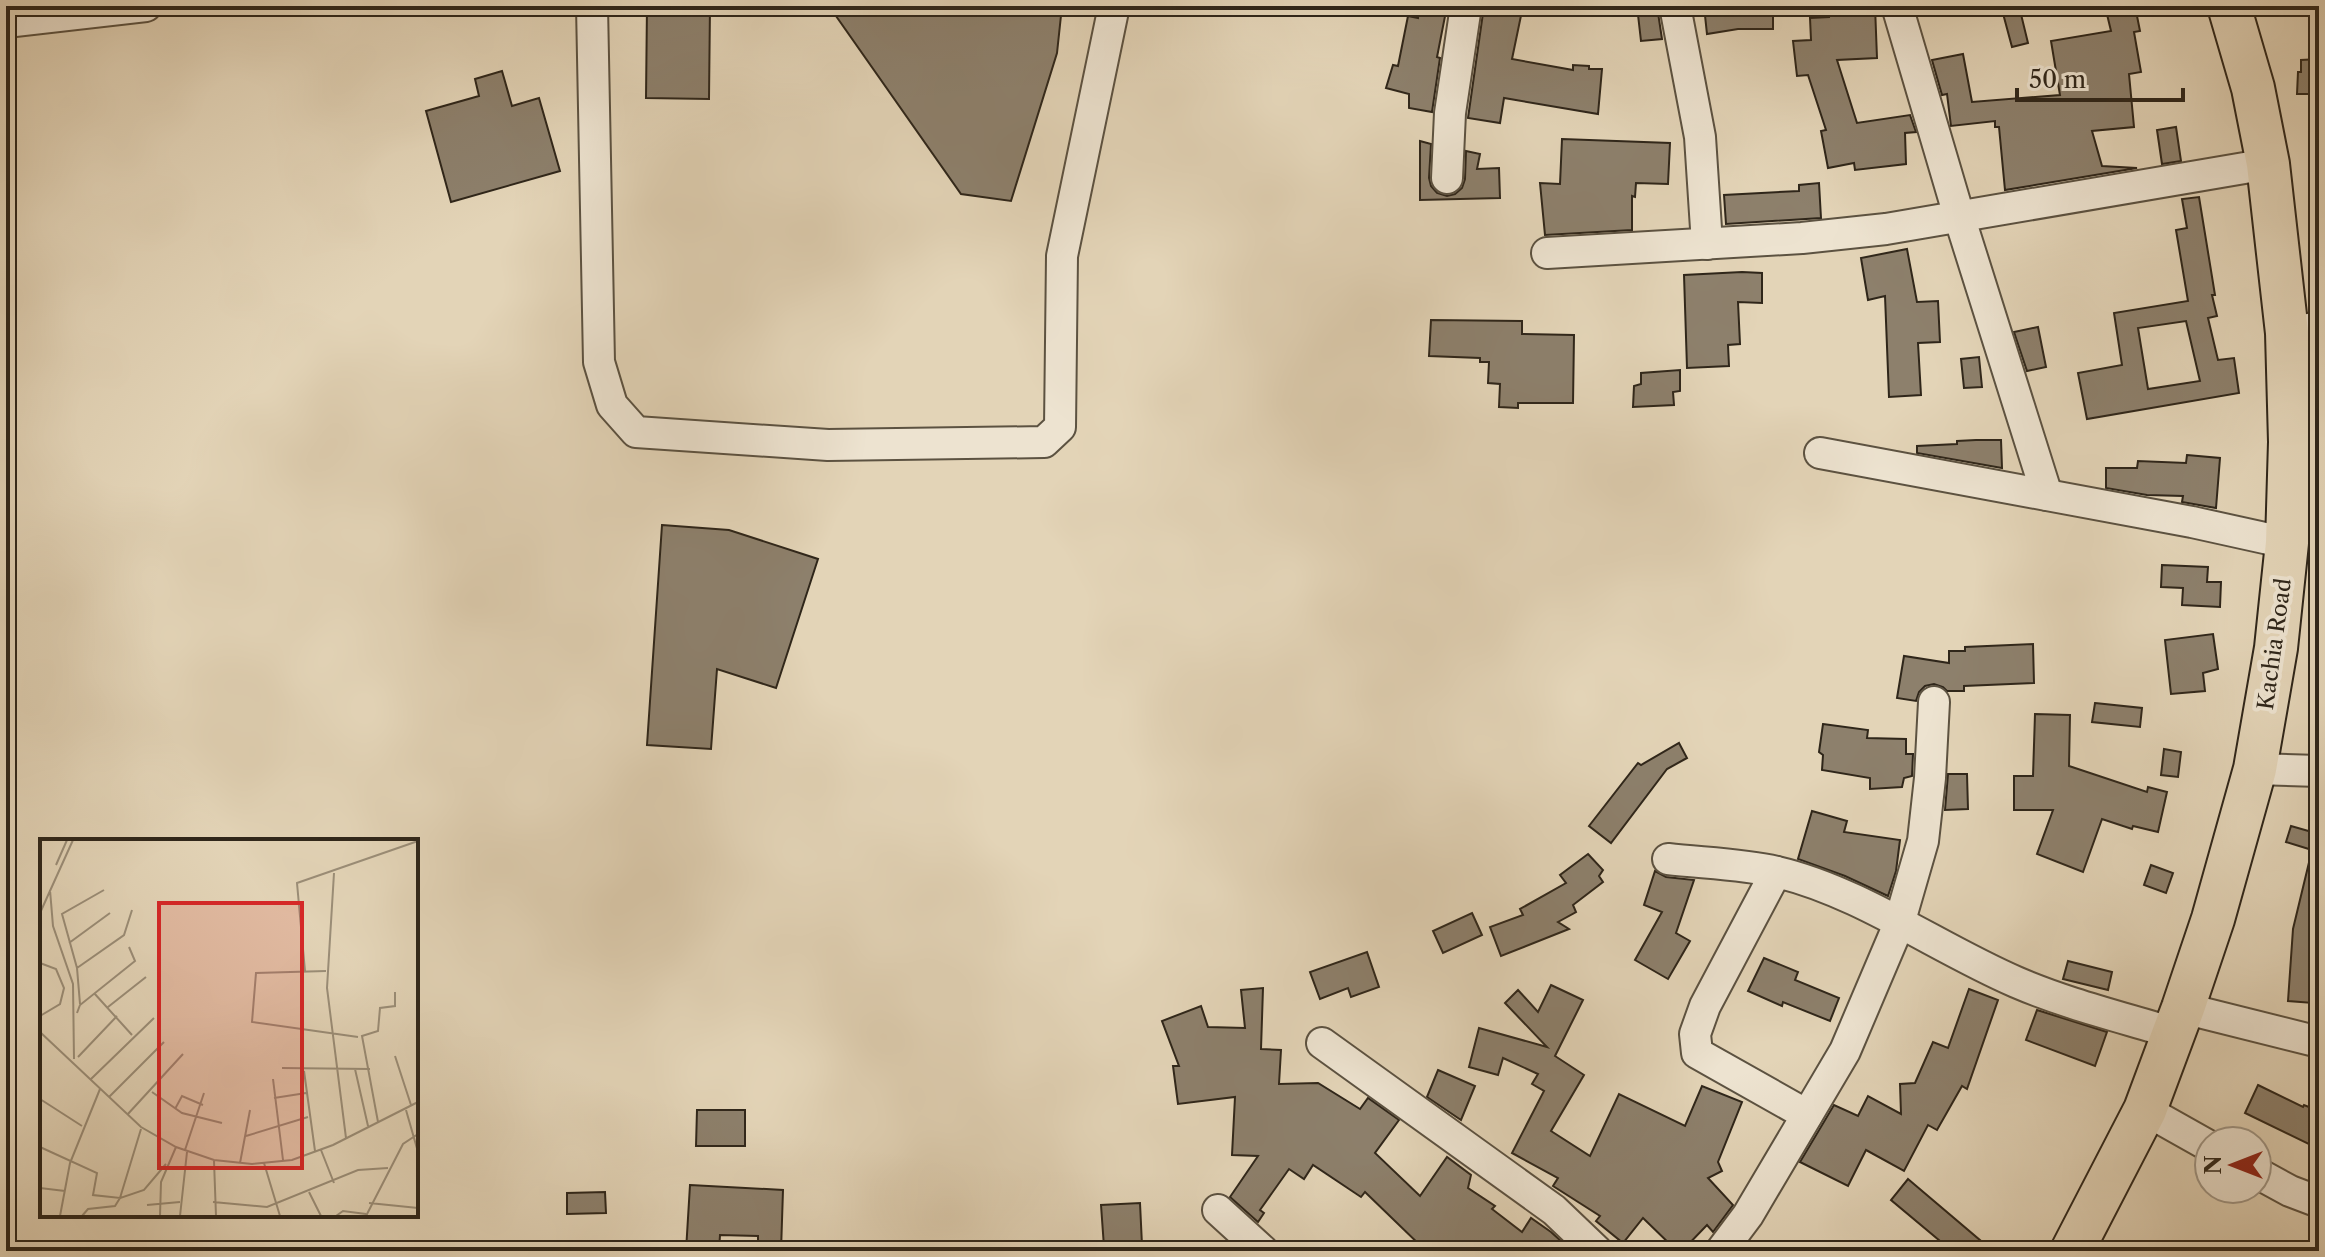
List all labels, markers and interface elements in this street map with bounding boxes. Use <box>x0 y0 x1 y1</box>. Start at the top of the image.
scale bar <box>2017 52 2183 102</box>
text: 50 m <box>2029 65 2086 94</box>
street label: Kachia Road <box>2252 577 2297 711</box>
inset map <box>40 839 418 1217</box>
north arrow <box>2193 1125 2273 1205</box>
text: N <box>2200 1155 2227 1175</box>

